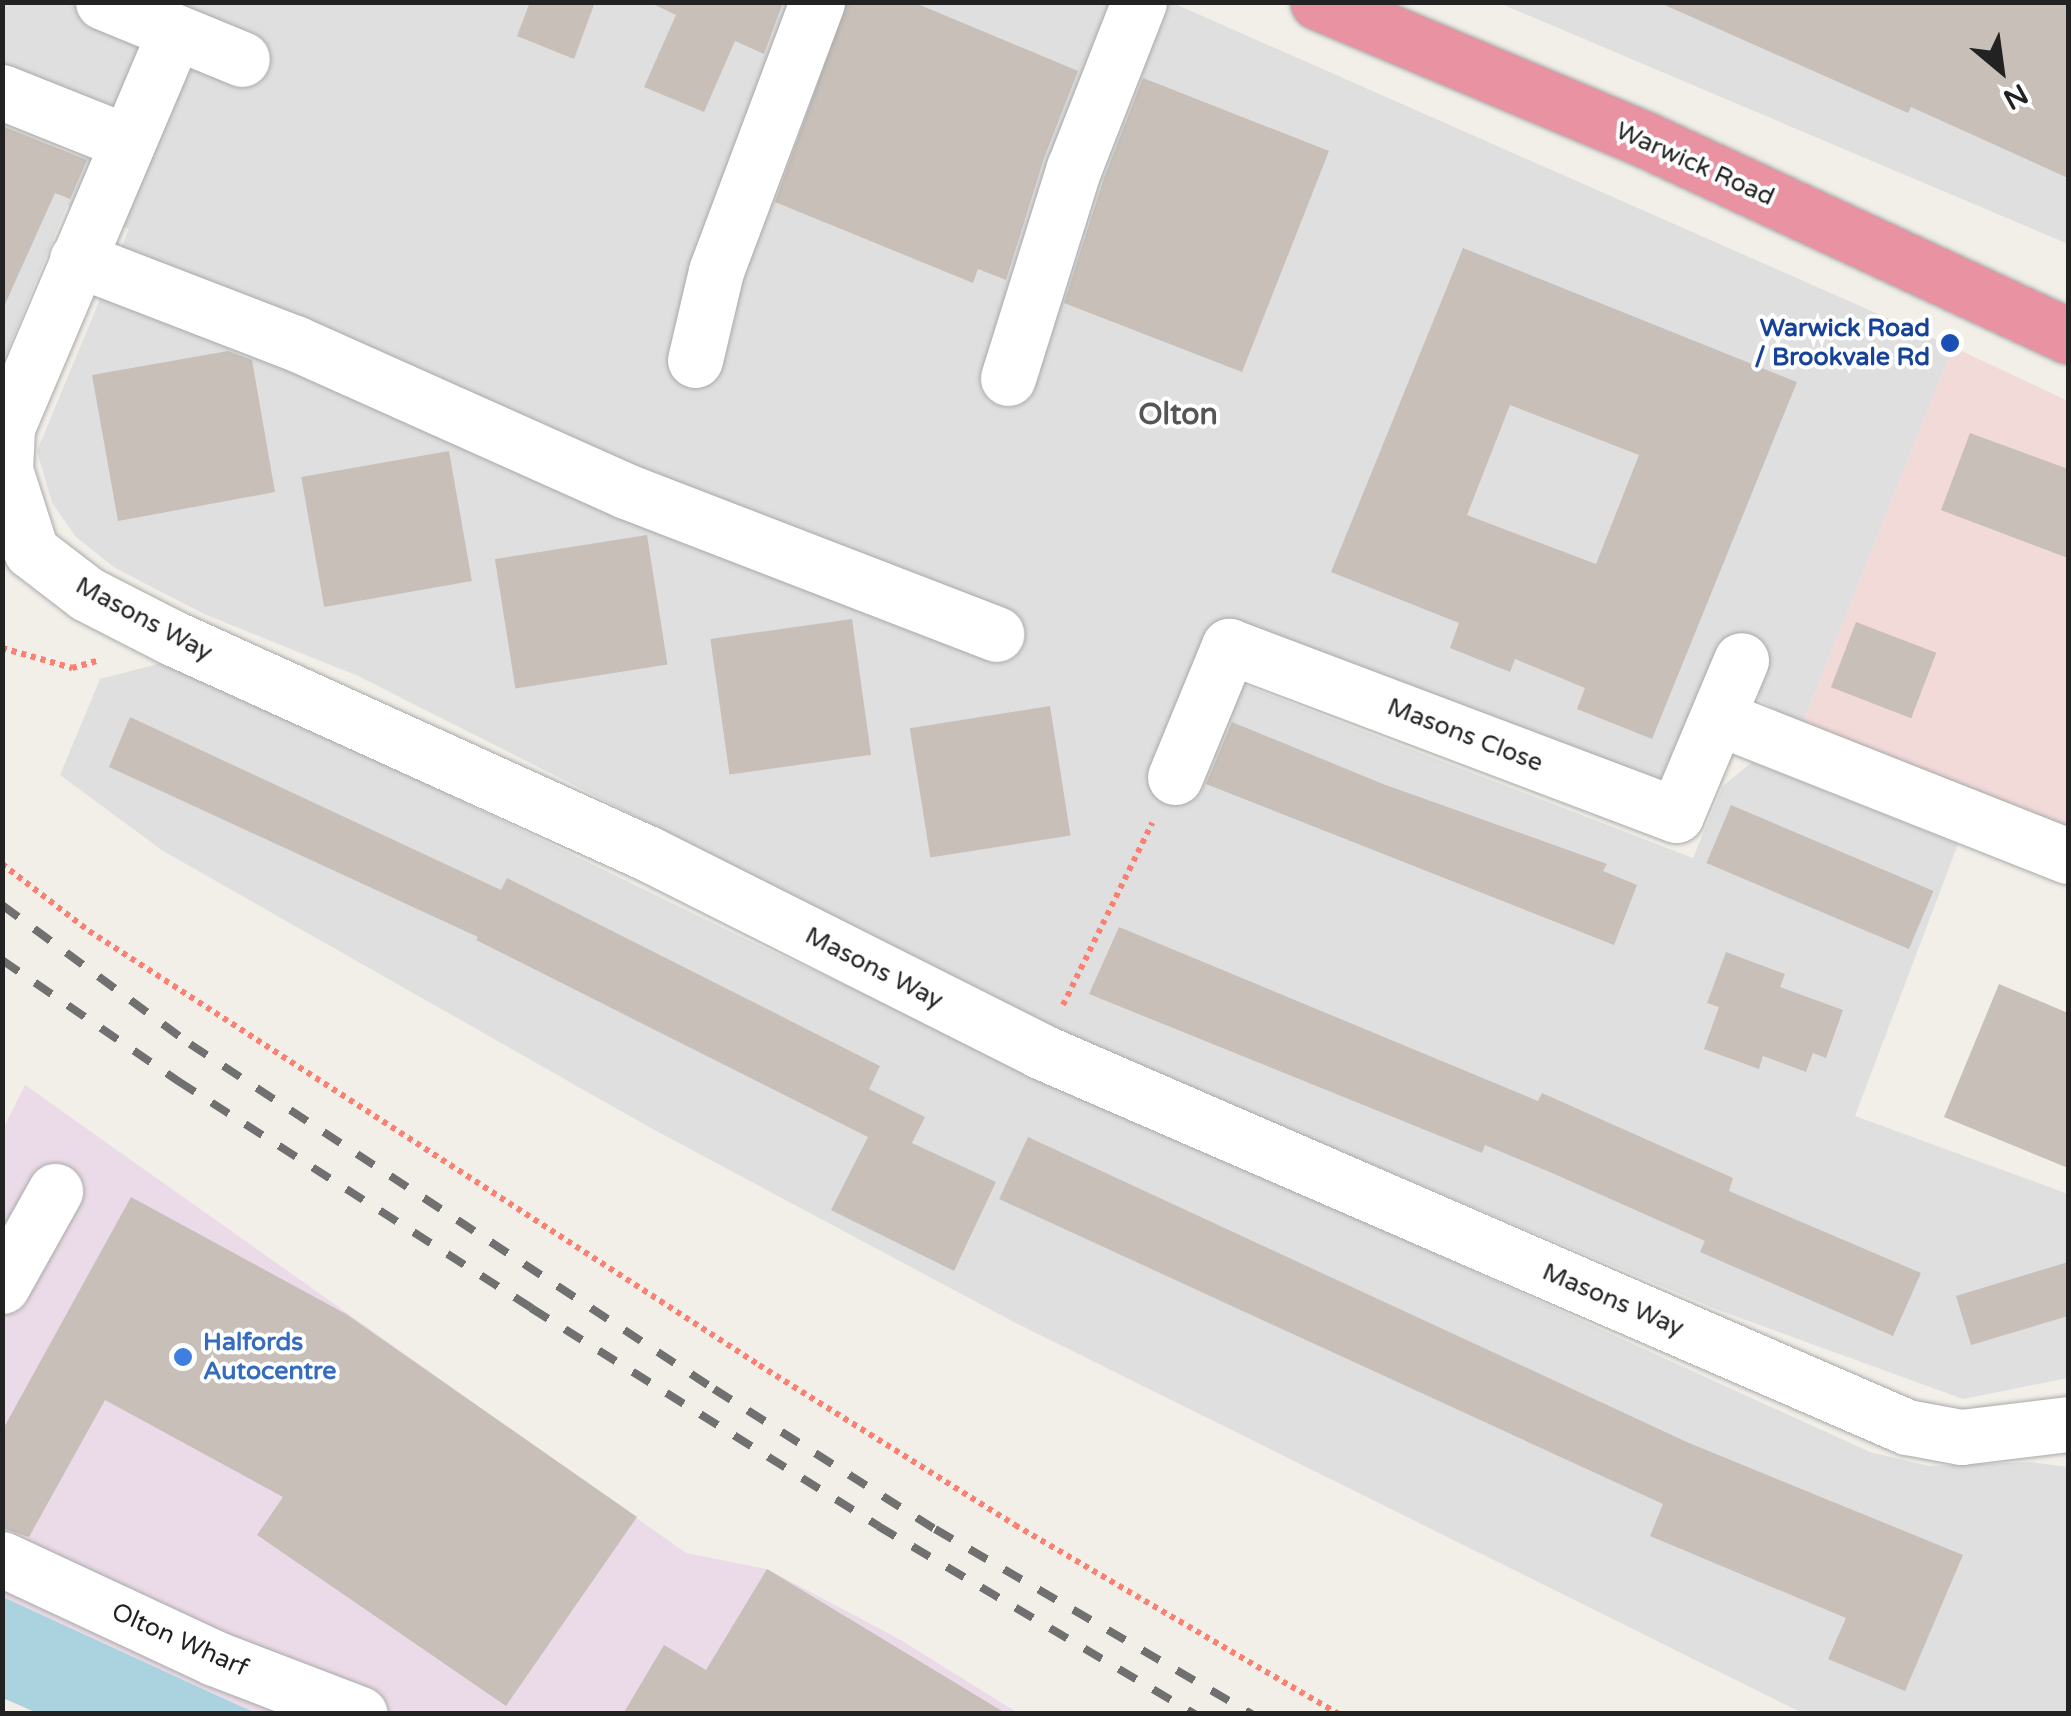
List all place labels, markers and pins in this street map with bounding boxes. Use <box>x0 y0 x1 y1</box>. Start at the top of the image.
place label: Warwick Road / Brookvale Rd <box>1754 314 1930 373</box>
marker: Warwick Road / Brookvale Rd <box>1939 332 1961 354</box>
place label: Halfords Autocentre <box>203 1328 336 1387</box>
marker: Halfords Autocentre <box>172 1346 194 1368</box>

